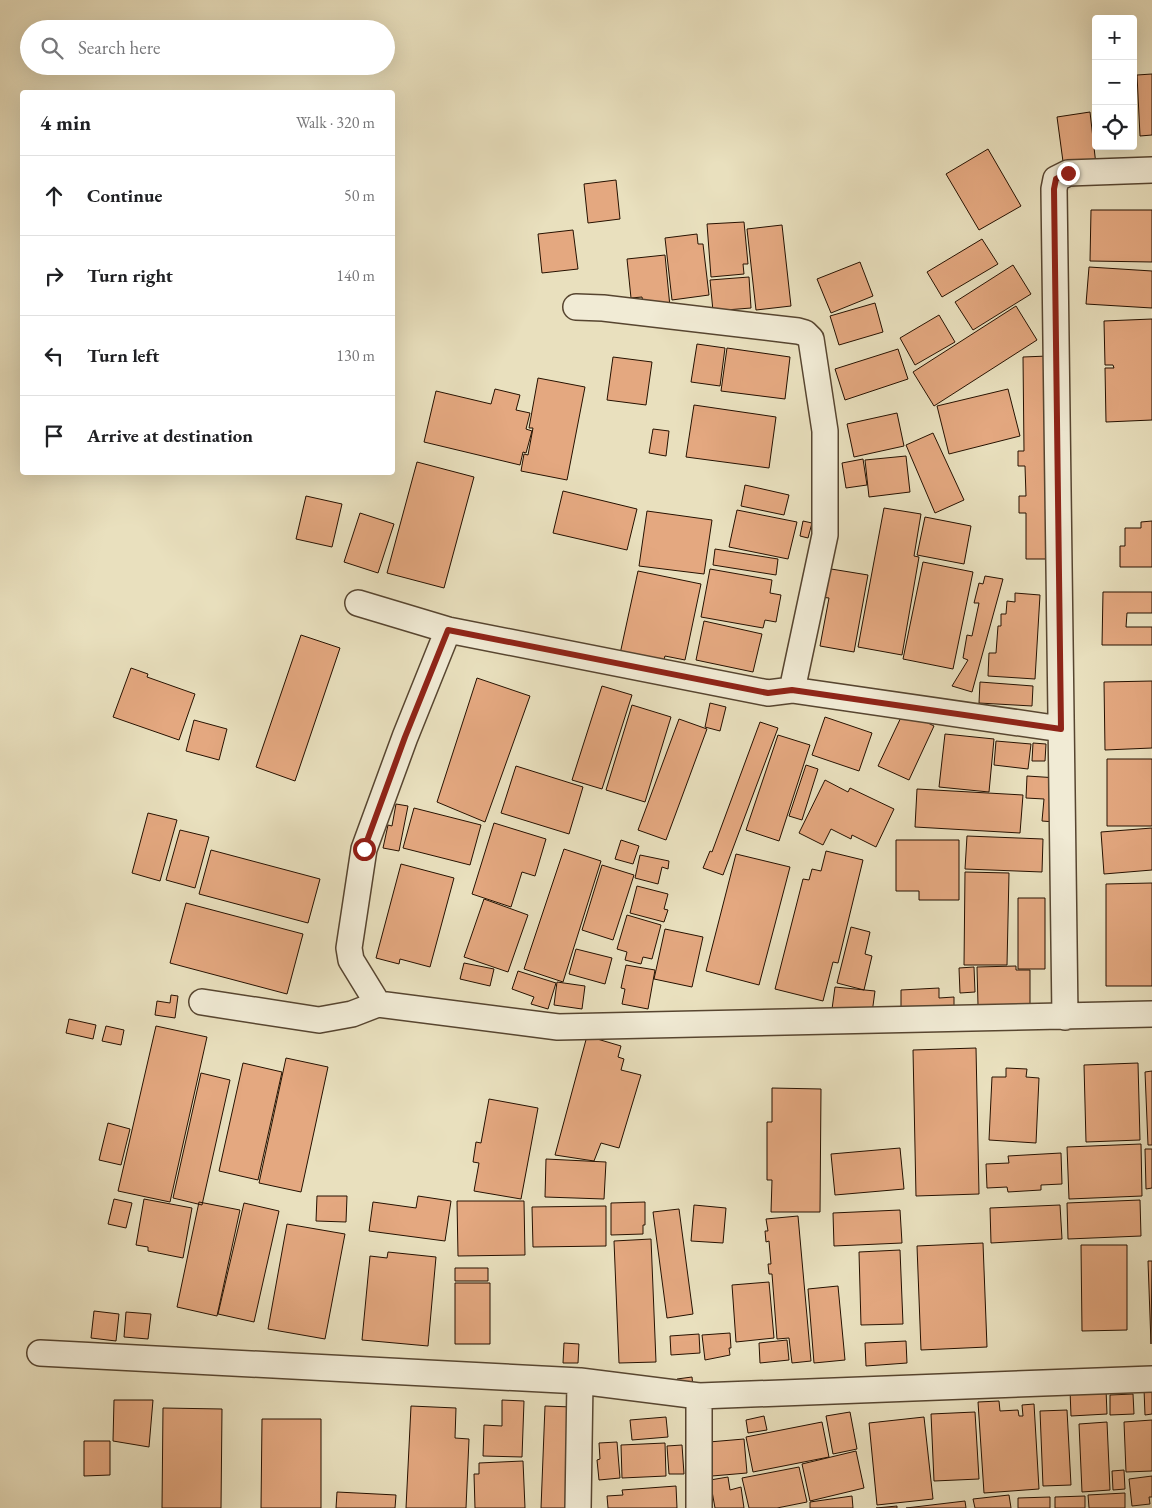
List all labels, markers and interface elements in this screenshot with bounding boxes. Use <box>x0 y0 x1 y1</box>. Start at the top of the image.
map controls <box>1092 15 1137 150</box>
button: + <box>1092 15 1137 60</box>
search box <box>20 20 395 75</box>
icon: search <box>38 34 66 62</box>
text: Search here <box>78 35 160 60</box>
button: − <box>1092 60 1137 105</box>
button: locate <box>1092 105 1137 150</box>
text: 4 min <box>40 109 91 136</box>
text: Walk · 320 m <box>296 112 375 133</box>
route end <box>1057 162 1080 185</box>
icon: ahead <box>40 182 68 210</box>
text: Continue <box>87 183 162 208</box>
text: 50 m <box>344 185 375 206</box>
icon: right <box>40 262 68 290</box>
text: Turn right <box>87 263 173 288</box>
text: 140 m <box>336 265 375 286</box>
icon: left <box>40 342 68 370</box>
text: Turn left <box>87 343 159 368</box>
text: 130 m <box>336 345 375 366</box>
icon: arrive <box>40 422 68 450</box>
text: Arrive at destination <box>87 423 253 448</box>
route start <box>353 838 376 861</box>

